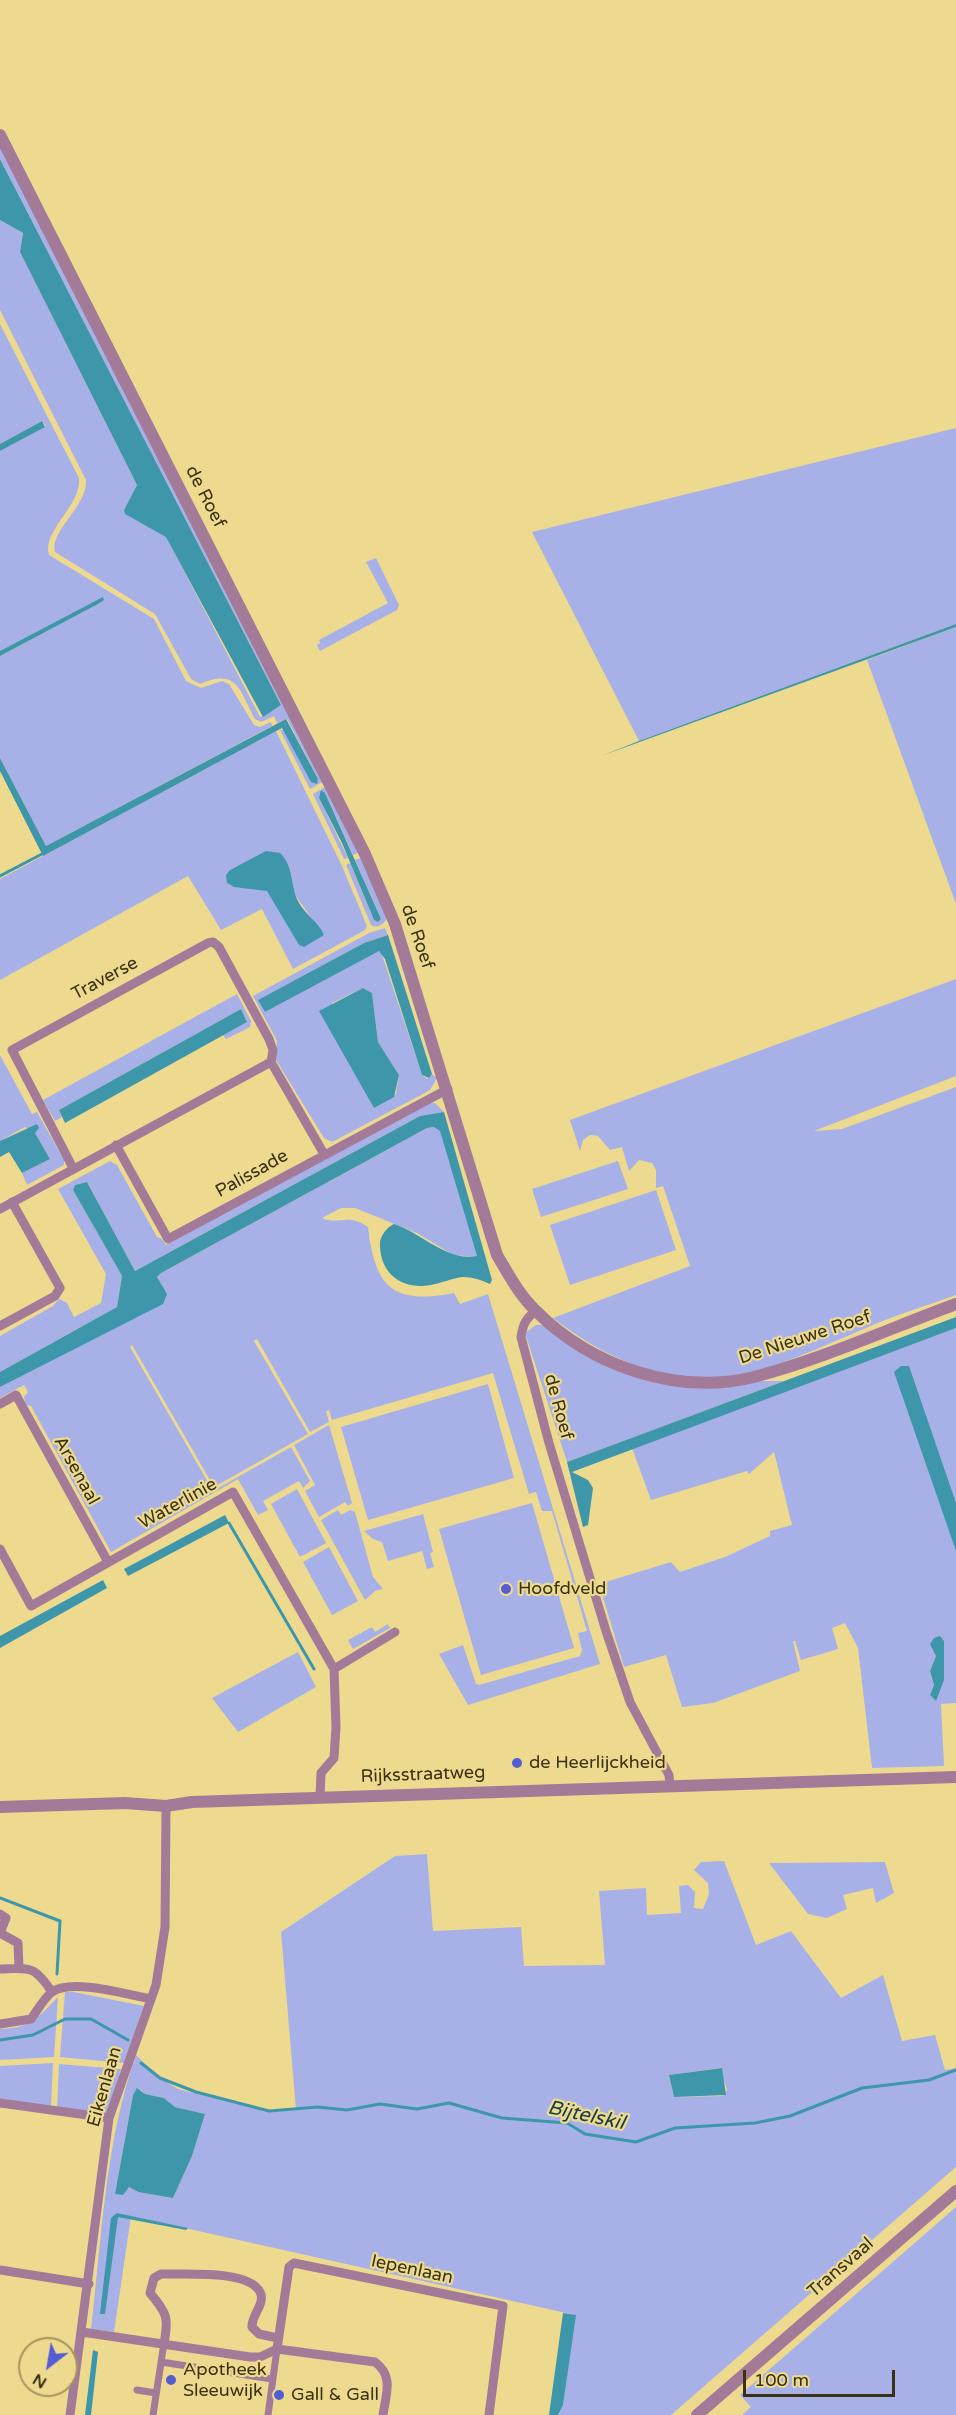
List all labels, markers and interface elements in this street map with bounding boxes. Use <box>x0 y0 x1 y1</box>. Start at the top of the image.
street label: de Roef <box>180 462 230 532</box>
street label: de Roef <box>396 902 438 972</box>
street label: Traverse <box>68 953 142 1005</box>
street label: Palissade <box>212 1145 292 1203</box>
street label: De Nieuwe Roef <box>736 1306 874 1370</box>
street label: de Roef <box>539 1372 577 1442</box>
street label: Arsenaal <box>48 1433 104 1509</box>
street label: Waterlinie <box>135 1474 221 1534</box>
place label: Hoofdveld <box>518 1578 606 1600</box>
marker: Hoofdveld <box>499 1582 513 1596</box>
place label: de Heerlijckheid <box>529 1752 666 1774</box>
marker: de Heerlijckheid <box>510 1756 524 1770</box>
street label: Rijksstraatweg <box>360 1762 486 1788</box>
street label: Eikenlaan <box>83 2044 127 2130</box>
water label: Bijtelskil <box>545 2096 627 2136</box>
street label: Transvaal <box>804 2233 878 2303</box>
street label: Iepenlaan <box>369 2251 455 2289</box>
north arrow <box>18 2337 78 2397</box>
scale bar <box>746 2358 898 2396</box>
place label: Apotheek Sleeuwijk <box>183 2359 267 2402</box>
text: N <box>29 2369 50 2393</box>
text: 100 m <box>754 2369 809 2391</box>
marker: Apotheek Sleeuwijk <box>164 2373 178 2387</box>
place label: Gall & Gall <box>291 2384 379 2406</box>
marker: Gall & Gall <box>272 2388 286 2402</box>

